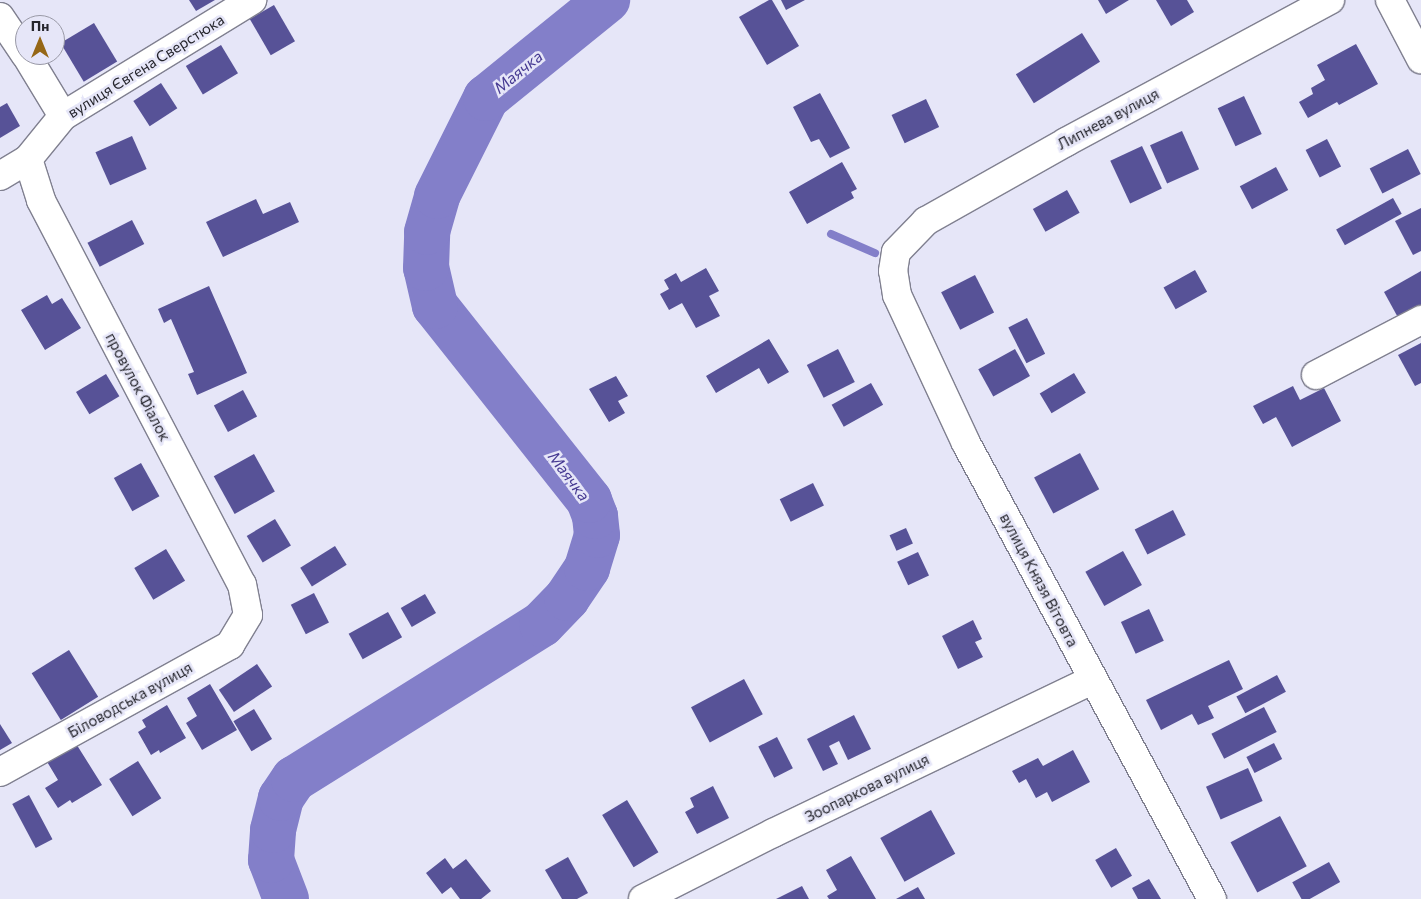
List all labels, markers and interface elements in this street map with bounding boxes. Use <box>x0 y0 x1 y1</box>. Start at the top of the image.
street label: вулиця Євгена Сверстюка <box>64 10 228 122</box>
north arrow <box>15 15 65 65</box>
text: Пн <box>31 17 49 34</box>
water label: Маячка <box>490 47 546 97</box>
street label: Липнева вулиця <box>1054 85 1162 153</box>
street label: провулок Фіалок <box>102 330 174 444</box>
water label: Маячка <box>544 447 594 505</box>
street label: вулиця Князя Вітовта <box>996 510 1082 650</box>
street label: Біловодська вулиця <box>65 658 195 742</box>
street label: Зоопаркова вулиця <box>802 750 932 826</box>

